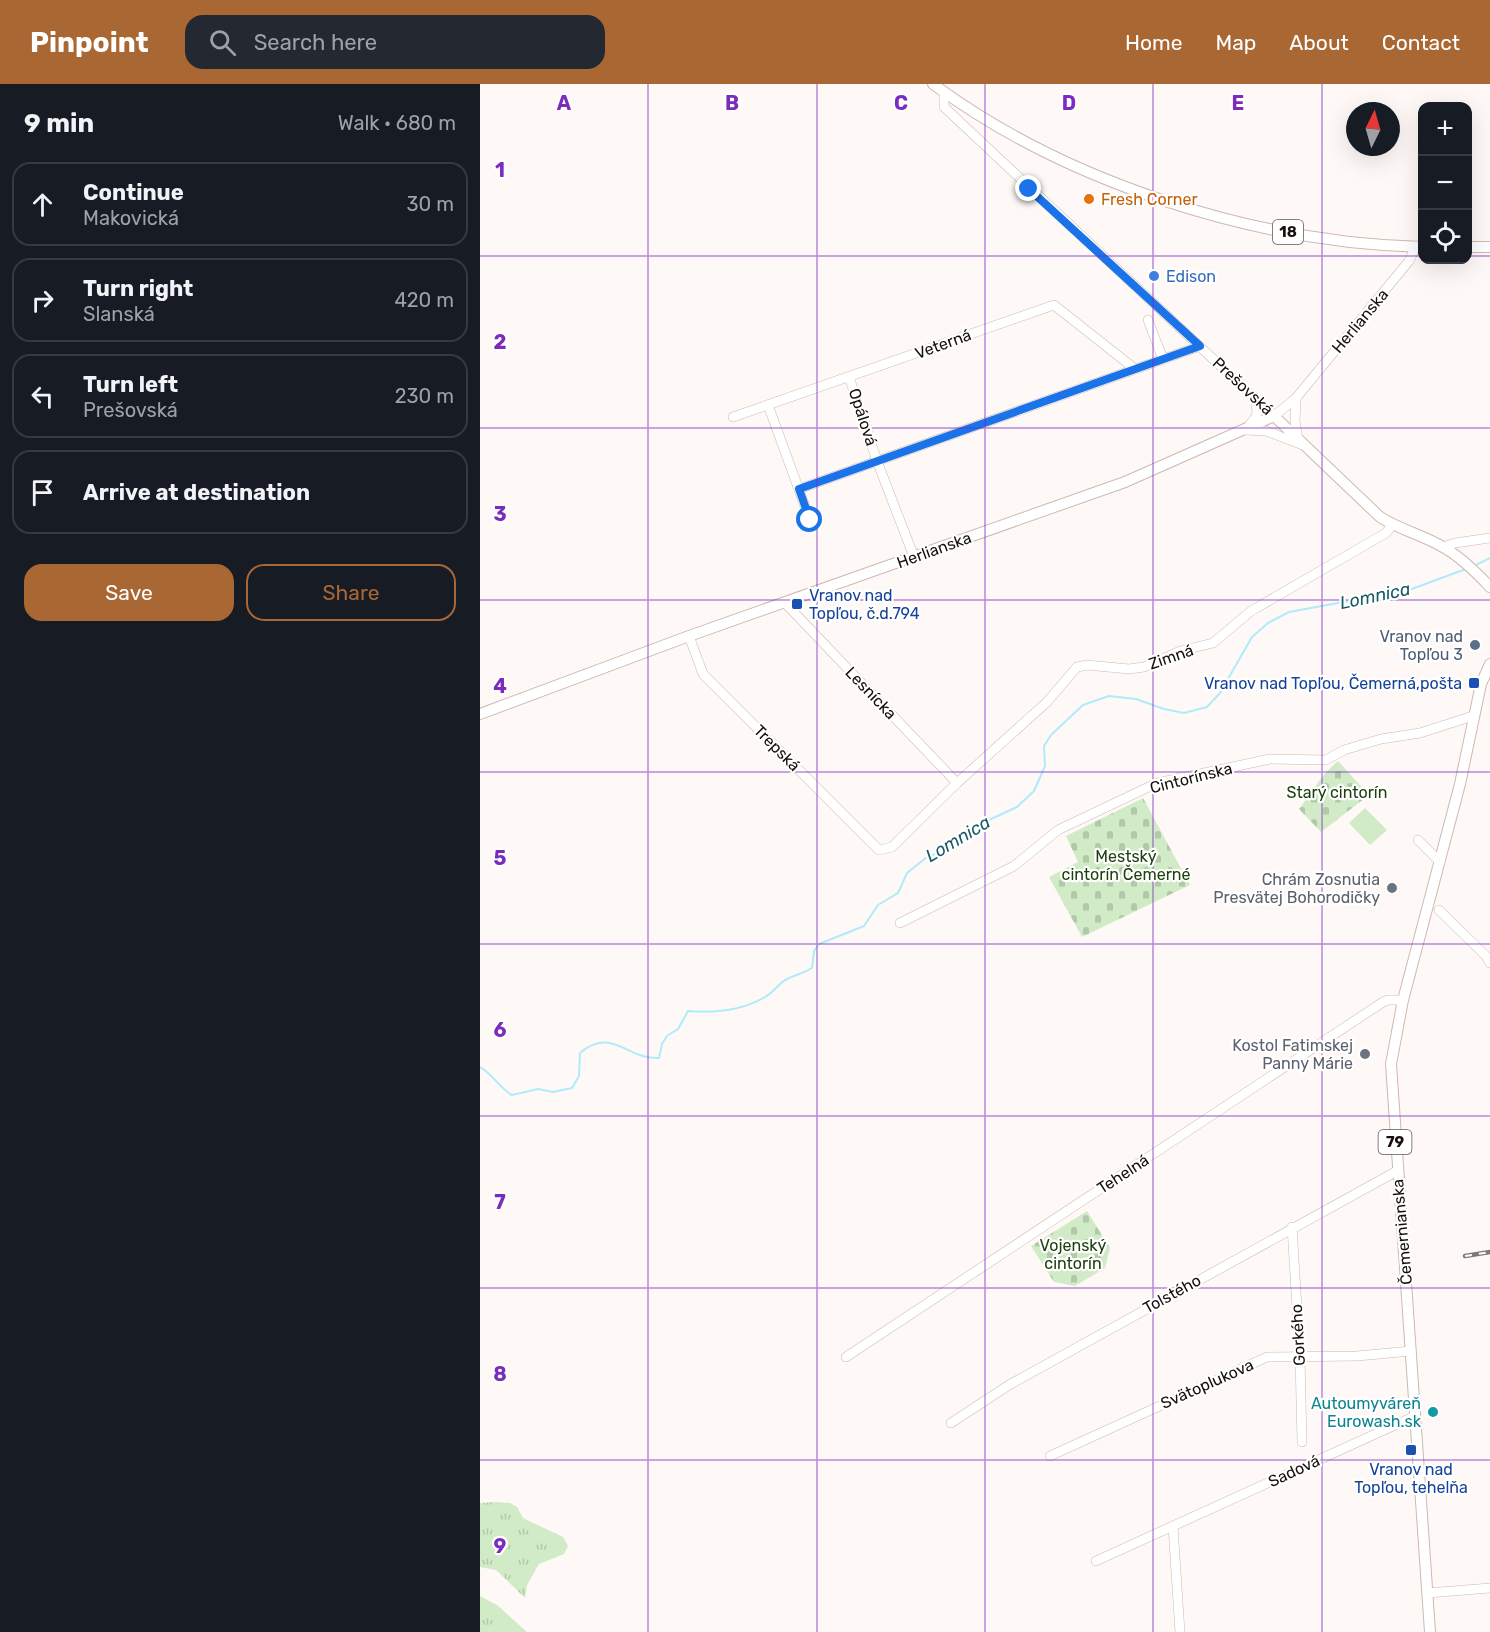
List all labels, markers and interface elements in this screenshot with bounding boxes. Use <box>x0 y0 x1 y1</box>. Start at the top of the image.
search box <box>185 15 605 69</box>
text: Pinpoint <box>30 26 149 59</box>
icon: search <box>206 26 239 59</box>
text: Search here <box>254 29 377 56</box>
text: Home <box>1125 30 1182 55</box>
text: Map <box>1215 30 1256 55</box>
text: About <box>1289 30 1349 55</box>
text: Contact <box>1382 30 1460 55</box>
text: A <box>557 91 572 115</box>
text: B <box>725 91 739 115</box>
text: C <box>894 91 908 115</box>
text: D <box>1062 91 1076 115</box>
text: E <box>1232 91 1244 115</box>
north arrow <box>1346 102 1400 156</box>
map controls <box>1418 102 1472 264</box>
button: + <box>1418 102 1472 156</box>
text: 9 min <box>24 108 94 139</box>
text: Walk · 680 m <box>338 111 456 135</box>
button: − <box>1418 156 1472 210</box>
text: 1 <box>495 158 505 182</box>
route end <box>1015 175 1041 201</box>
text: Continue <box>83 179 184 206</box>
icon: ahead <box>26 188 59 221</box>
place label: Fresh Corner <box>1101 190 1198 209</box>
text: 30 m <box>407 192 454 216</box>
marker: Fresh Corner <box>1082 192 1096 206</box>
text: Makovická <box>83 206 179 230</box>
button: locate <box>1418 210 1472 264</box>
road number: 18 <box>1273 220 1303 244</box>
place label: Edison <box>1166 267 1216 286</box>
marker: Edison <box>1147 269 1161 283</box>
text: Turn right <box>83 275 193 302</box>
icon: right <box>26 284 59 317</box>
street label: Herlianska <box>1328 285 1392 357</box>
text: 420 m <box>394 288 454 312</box>
text: Slanská <box>83 302 155 326</box>
street label: Veterná <box>912 325 974 363</box>
text: 2 <box>494 330 507 354</box>
street label: Prešovská <box>1209 353 1277 419</box>
text: Turn left <box>83 371 178 398</box>
icon: left <box>26 380 59 413</box>
text: 230 m <box>395 384 454 408</box>
street label: Opálová <box>845 386 881 448</box>
text: Prešovská <box>83 398 178 422</box>
icon: arrive <box>26 476 59 509</box>
text: Arrive at destination <box>83 479 310 506</box>
text: 3 <box>493 502 507 526</box>
route start <box>796 506 822 532</box>
street label: Herlianska <box>894 528 974 572</box>
button: Save <box>24 564 234 621</box>
button: Share <box>246 564 456 621</box>
water label: Lomnica <box>1338 578 1413 614</box>
place label: Vranov nad Topľou, č.d.794 <box>809 586 920 623</box>
marker: Vranov nad Topľou, č.d.794 <box>790 597 804 611</box>
place label: Vranov nad Topľou 3 <box>1379 627 1463 664</box>
marker: Vranov nad Topľou 3 <box>1468 638 1482 652</box>
street label: Zimná <box>1146 640 1196 674</box>
street label: Lesnícka <box>841 663 901 723</box>
place label: Vranov nad Topľou, Čemerná,pošta <box>1204 673 1462 693</box>
text: 4 <box>493 674 507 698</box>
marker: Vranov nad Topľou, Čemerná,pošta <box>1467 676 1481 690</box>
street label: Trepská <box>750 721 804 775</box>
street label: Cintorínska <box>1148 759 1234 797</box>
park label: Starý cintorín <box>1287 783 1387 802</box>
water label: Lomnica <box>922 811 995 867</box>
text: 5 <box>494 846 507 870</box>
park label: Mestský cintorín Čemerné <box>1062 847 1190 884</box>
place label: Chrám Zosnutia Presvätej Bohorodičky <box>1213 870 1380 907</box>
marker: Chrám Zosnutia Presvätej Bohorodičky <box>1385 881 1399 895</box>
text: 6 <box>493 1018 507 1042</box>
place label: Kostol Fatimskej Panny Márie <box>1232 1036 1353 1073</box>
marker: Kostol Fatimskej Panny Márie <box>1358 1047 1372 1061</box>
road number: 79 <box>1378 1130 1412 1154</box>
street label: Tehelná <box>1094 1150 1152 1198</box>
street label: Čemernianska <box>1387 1178 1416 1286</box>
text: 7 <box>494 1190 506 1214</box>
park label: Vojenský cintorín <box>1040 1236 1107 1273</box>
street label: Tolstého <box>1140 1270 1204 1318</box>
street label: Gorkého <box>1287 1304 1309 1366</box>
street label: Svätoplukova <box>1158 1355 1256 1413</box>
text: 8 <box>493 1362 507 1386</box>
place label: Autoumyváreň Eurowash.sk <box>1311 1394 1422 1431</box>
marker: Autoumyváreň Eurowash.sk <box>1426 1405 1440 1419</box>
marker: Vranov nad Topľou, tehelňa <box>1404 1443 1418 1457</box>
street label: Sadová <box>1265 1451 1323 1491</box>
place label: Vranov nad Topľou, tehelňa <box>1354 1460 1468 1497</box>
text: 9 <box>494 1534 507 1558</box>

